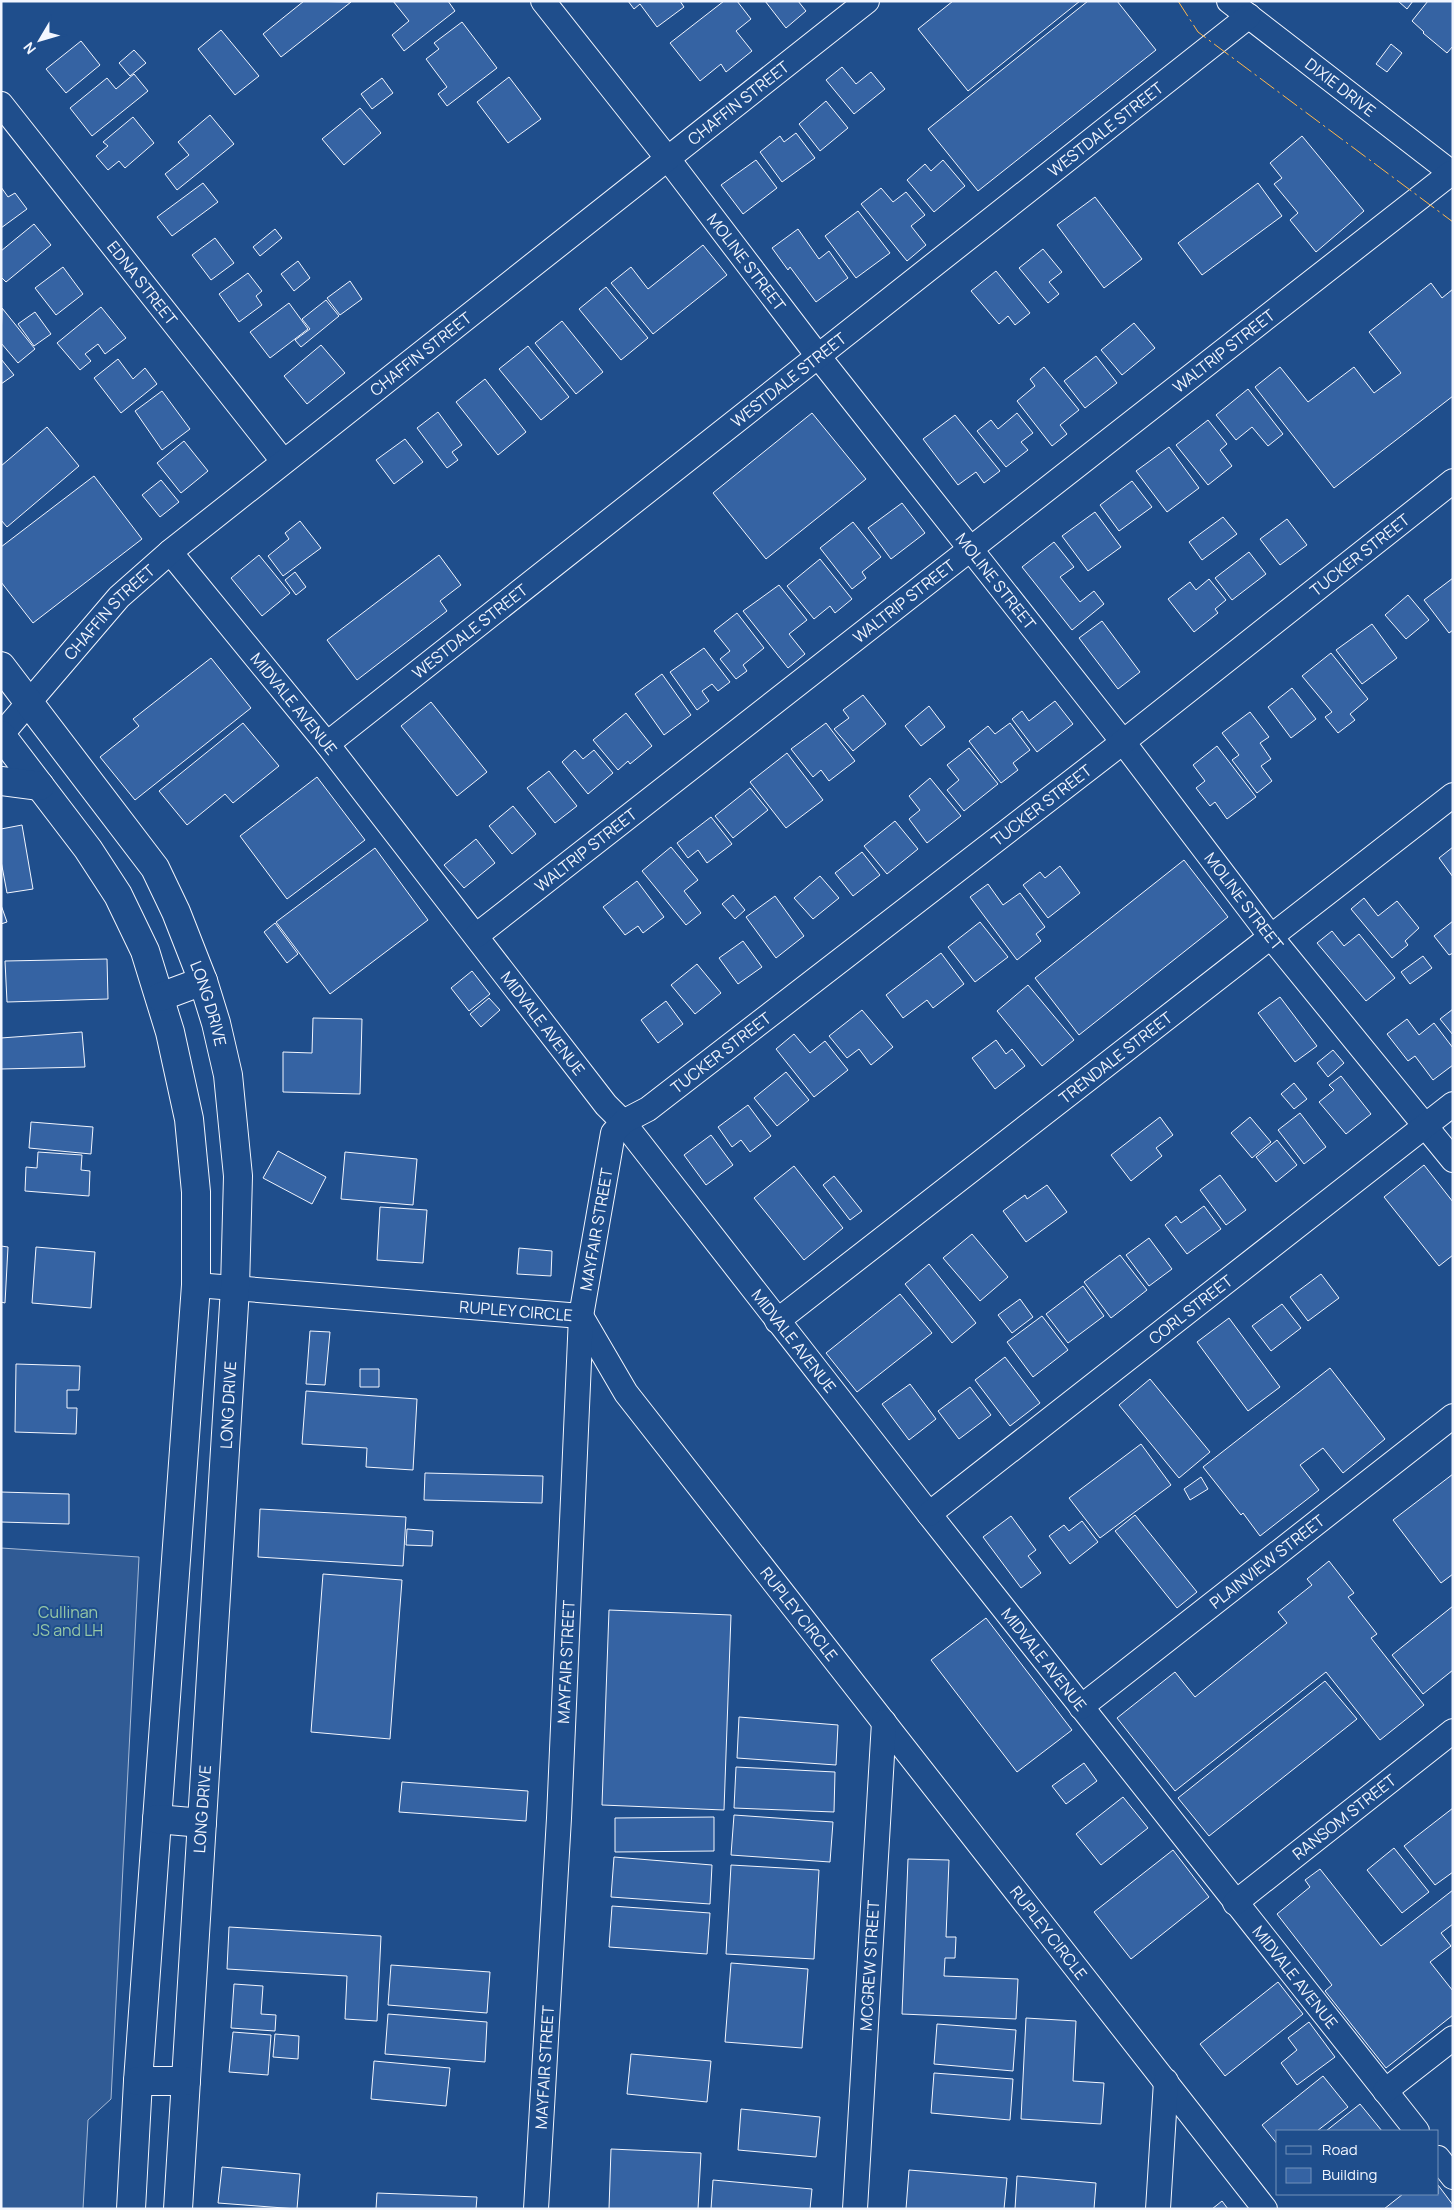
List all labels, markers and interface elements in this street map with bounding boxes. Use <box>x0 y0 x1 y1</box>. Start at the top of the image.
north arrow <box>15 15 65 65</box>
text: N <box>19 38 40 58</box>
street label: DIXIE DRIVE <box>1301 53 1380 121</box>
street label: CHAFFIN STREET <box>683 55 794 150</box>
street label: WESTDALE STREET <box>1043 77 1168 182</box>
street label: MOLINE STREET <box>702 209 791 316</box>
street label: EDNA STREET <box>102 236 183 330</box>
street label: WALTRIP STREET <box>1168 304 1280 398</box>
street label: CHAFFIN STREET <box>365 307 476 401</box>
street label: WESTDALE STREET <box>726 327 851 432</box>
street label: TUCKER STREET <box>1305 508 1414 601</box>
street label: MOLINE STREET <box>951 528 1041 634</box>
street label: WALTRIP STREET <box>848 554 960 648</box>
street label: CHAFFIN STREET <box>59 559 160 665</box>
street label: WESTDALE STREET <box>408 578 533 684</box>
street label: MIDVALE AVENUE <box>246 648 342 759</box>
street label: TUCKER STREET <box>987 759 1096 851</box>
street label: WALTRIP STREET <box>530 803 642 897</box>
street label: MOLINE STREET <box>1200 848 1289 955</box>
street label: LONG DRIVE <box>185 957 232 1048</box>
street label: MIDVALE AVENUE <box>496 967 590 1080</box>
street label: TRENDALE STREET <box>1054 1006 1177 1109</box>
street label: TUCKER STREET <box>666 1007 776 1099</box>
street label: MAYFAIR STREET <box>575 1166 618 1292</box>
street label: CORL STREET <box>1144 1269 1237 1349</box>
street label: MIDVALE AVENUE <box>747 1285 841 1397</box>
street label: RUPLEY CIRCLE <box>458 1295 573 1326</box>
street label: LONG DRIVE <box>215 1360 241 1450</box>
street label: PLAINVIEW STREET <box>1205 1509 1329 1614</box>
street label: RUPLEY CIRCLE <box>755 1562 843 1665</box>
street label: MAYFAIR STREET <box>552 1599 580 1724</box>
park label: Cullinan JS and LH <box>33 1601 103 1641</box>
street label: MIDVALE AVENUE <box>996 1603 1092 1716</box>
street label: LONG DRIVE <box>188 1764 216 1854</box>
street label: RANSOM STREET <box>1288 1769 1401 1865</box>
street label: RUPLEY CIRCLE <box>1005 1881 1092 1984</box>
street label: MCGREW STREET <box>855 1899 884 2031</box>
street label: MIDVALE AVENUE <box>1248 1921 1343 2033</box>
street label: MAYFAIR STREET <box>530 2004 559 2130</box>
legend <box>1276 2130 1439 2195</box>
text: Road <box>1322 2139 1358 2160</box>
text: Building <box>1322 2164 1377 2185</box>

